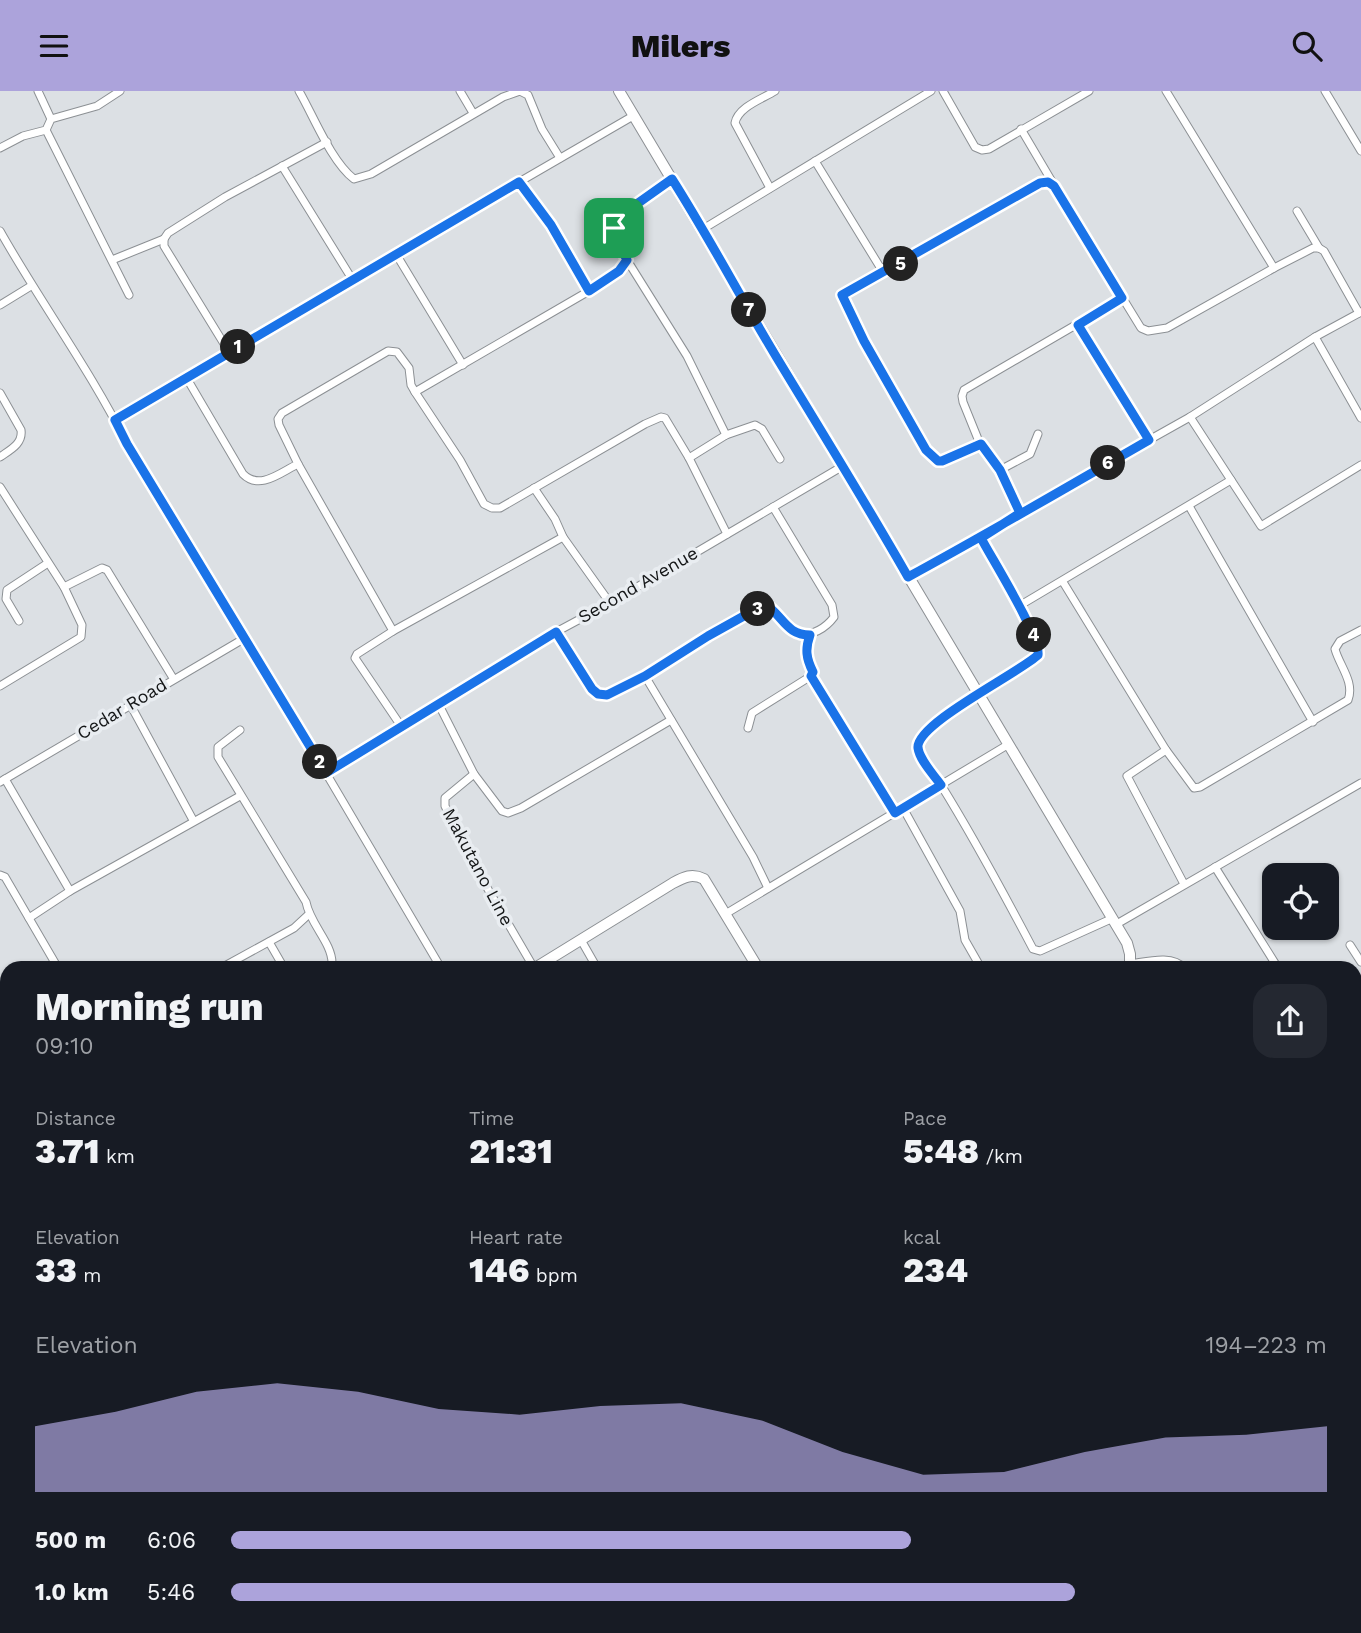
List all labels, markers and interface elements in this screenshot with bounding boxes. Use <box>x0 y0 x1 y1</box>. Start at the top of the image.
icon: menu <box>35 27 73 65</box>
text: Milers <box>631 27 730 65</box>
icon: search <box>1288 27 1326 65</box>
pin <box>584 198 644 258</box>
icon: arrive <box>595 209 633 247</box>
pin: 5 <box>884 247 918 281</box>
text: 5 <box>895 252 906 275</box>
pin: 7 <box>732 293 766 327</box>
text: 7 <box>743 298 754 321</box>
pin: 1 <box>220 329 256 365</box>
text: 1 <box>233 335 242 358</box>
pin: 6 <box>1090 445 1126 481</box>
text: 6 <box>1102 451 1113 474</box>
street label: Second Avenue <box>574 542 701 627</box>
pin: 3 <box>740 591 776 627</box>
text: 3 <box>752 597 763 620</box>
pin: 4 <box>1016 617 1052 653</box>
text: 4 <box>1027 623 1040 646</box>
street label: Cedar Road <box>73 674 171 744</box>
pin: 2 <box>302 745 338 779</box>
text: 2 <box>314 750 325 773</box>
street label: Makutano Line <box>439 805 518 929</box>
map controls <box>1262 863 1339 940</box>
button: locate <box>1262 863 1339 940</box>
button: share <box>1253 984 1327 1058</box>
text: Morning run <box>35 985 264 1029</box>
text: 09:10 <box>35 1033 94 1060</box>
text: Distance <box>35 1107 116 1130</box>
text: Time <box>469 1107 514 1130</box>
text: Pace <box>903 1107 947 1130</box>
text: 3.71 <box>35 1130 100 1172</box>
text: 21:31 <box>469 1130 553 1172</box>
text: 5:48 <box>903 1130 979 1172</box>
text: km <box>100 1145 135 1168</box>
text: /km <box>979 1145 1023 1168</box>
text: Elevation <box>35 1226 120 1249</box>
text: Heart rate <box>469 1226 563 1249</box>
text: kcal <box>903 1226 941 1249</box>
text: 33 <box>35 1249 77 1291</box>
text: 146 <box>469 1249 529 1291</box>
text: 234 <box>903 1249 968 1291</box>
text: m <box>77 1264 101 1287</box>
text: bpm <box>529 1264 578 1287</box>
text: Elevation <box>35 1332 138 1359</box>
text: 194–223 m <box>1205 1332 1327 1359</box>
text: 500 m <box>35 1527 106 1554</box>
text: 6:06 <box>147 1527 196 1554</box>
text: 1.0 km <box>35 1579 109 1606</box>
text: 5:46 <box>147 1579 195 1606</box>

